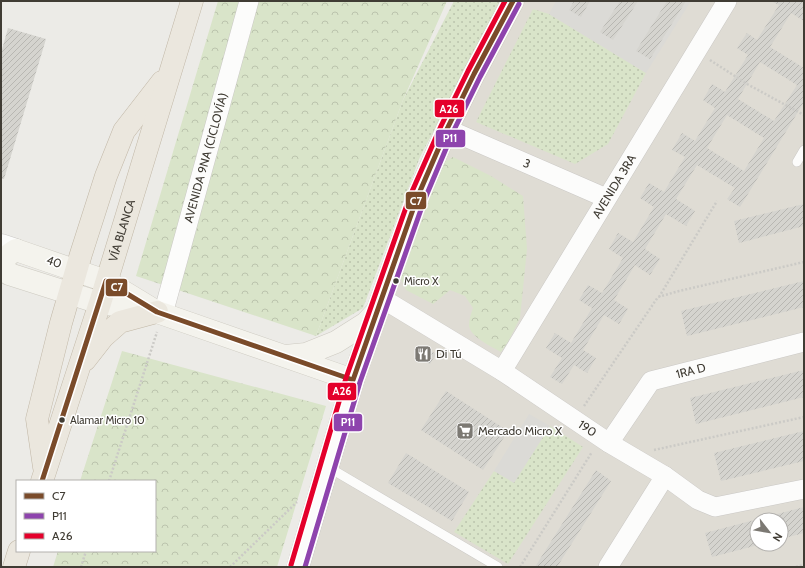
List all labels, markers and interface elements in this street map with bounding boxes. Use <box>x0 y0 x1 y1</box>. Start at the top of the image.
street label: AVENIDA 9NA (CICLOVÍA) <box>180 91 230 224</box>
line badge: A26 <box>434 99 465 118</box>
text: A26 <box>440 102 458 116</box>
line badge: P11 <box>435 129 466 148</box>
text: P11 <box>443 131 457 145</box>
street label: AVENIDA 3RA <box>589 151 639 221</box>
street label: 3 <box>521 155 533 171</box>
line badge: C7 <box>405 191 427 210</box>
text: C7 <box>410 194 423 208</box>
street label: VÍA BLANCA <box>105 197 138 263</box>
street label: 40 <box>44 252 64 271</box>
place label: Micro X <box>404 274 439 288</box>
marker: Micro X <box>391 276 401 286</box>
line badge: C7 <box>105 278 128 297</box>
text: C7 <box>111 280 124 294</box>
restaurant icon: Di Tú <box>413 344 433 364</box>
place label: Di Tú <box>436 346 462 361</box>
street label: 1RA D <box>674 359 707 381</box>
line badge: A26 <box>327 382 357 401</box>
text: A26 <box>333 384 351 398</box>
place label: Alamar Micro 10 <box>70 413 145 427</box>
line badge: P11 <box>333 413 363 432</box>
marker: Alamar Micro 10 <box>57 415 67 425</box>
text: P11 <box>341 415 355 429</box>
street label: 190 <box>576 416 600 440</box>
supermarket icon: Mercado Micro X <box>455 421 475 441</box>
place label: Mercado Micro X <box>478 423 563 438</box>
legend <box>16 480 156 552</box>
text: C7 <box>52 488 65 503</box>
text: P11 <box>52 508 67 523</box>
north arrow <box>749 512 789 552</box>
text: A26 <box>52 528 73 543</box>
text: N <box>770 530 786 544</box>

